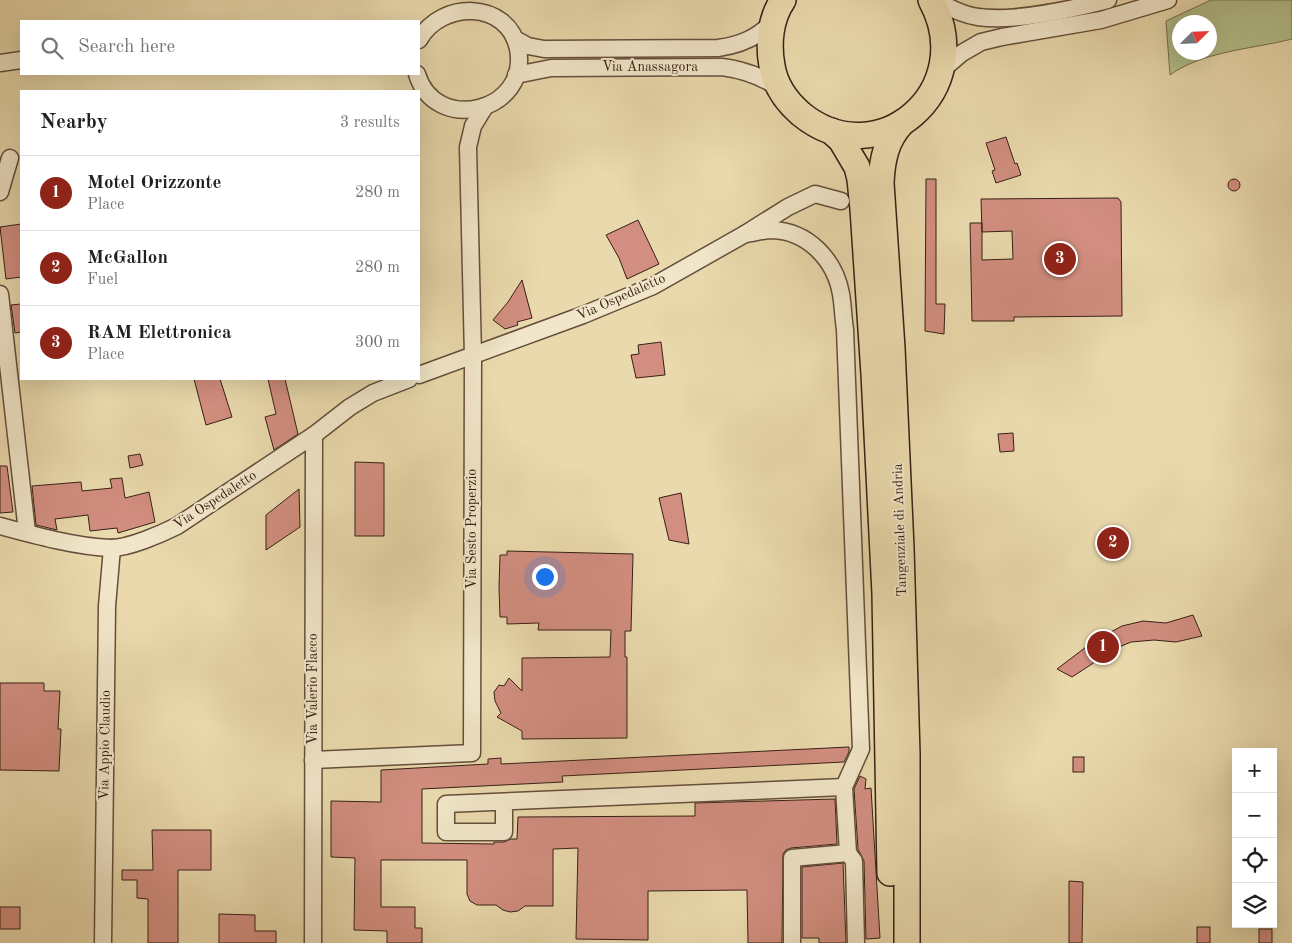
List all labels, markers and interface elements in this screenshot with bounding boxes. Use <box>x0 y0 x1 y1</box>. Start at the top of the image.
north arrow <box>1172 15 1217 60</box>
search box <box>20 20 420 75</box>
icon: search <box>38 34 66 62</box>
text: Search here <box>78 38 175 57</box>
street label: Via Anassagora <box>602 60 698 74</box>
text: Nearby <box>40 112 108 133</box>
text: 3 results <box>340 115 400 131</box>
text: Motel Orizzonte <box>87 174 221 193</box>
text: 1 <box>51 185 61 201</box>
text: 280 m <box>355 185 400 201</box>
text: Place <box>87 197 124 213</box>
pin: 3 <box>1044 240 1076 278</box>
text: McGallon <box>87 249 168 268</box>
text: 2 <box>51 260 61 276</box>
text: 280 m <box>355 260 400 276</box>
street label: Via Ospedaletto <box>574 271 668 323</box>
text: Fuel <box>87 272 118 288</box>
text: RAM Elettronica <box>87 324 232 343</box>
text: 3 <box>51 335 61 351</box>
text: 300 m <box>355 335 400 351</box>
text: Place <box>87 347 124 363</box>
street label: Tangenziale di Andria <box>891 463 909 597</box>
street label: Via Ospedaletto <box>171 468 259 532</box>
street label: Via Sesto Properzio <box>465 469 479 589</box>
pin: 2 <box>1097 524 1129 562</box>
your location <box>532 564 558 590</box>
pin: 1 <box>1087 628 1119 666</box>
street label: Via Valerio Flacco <box>306 633 320 745</box>
street label: Via Appio Claudio <box>97 690 113 800</box>
map controls <box>1232 748 1277 928</box>
button: + <box>1232 748 1277 793</box>
button: − <box>1232 793 1277 838</box>
button: locate <box>1232 838 1277 883</box>
button: layers <box>1232 883 1277 928</box>

